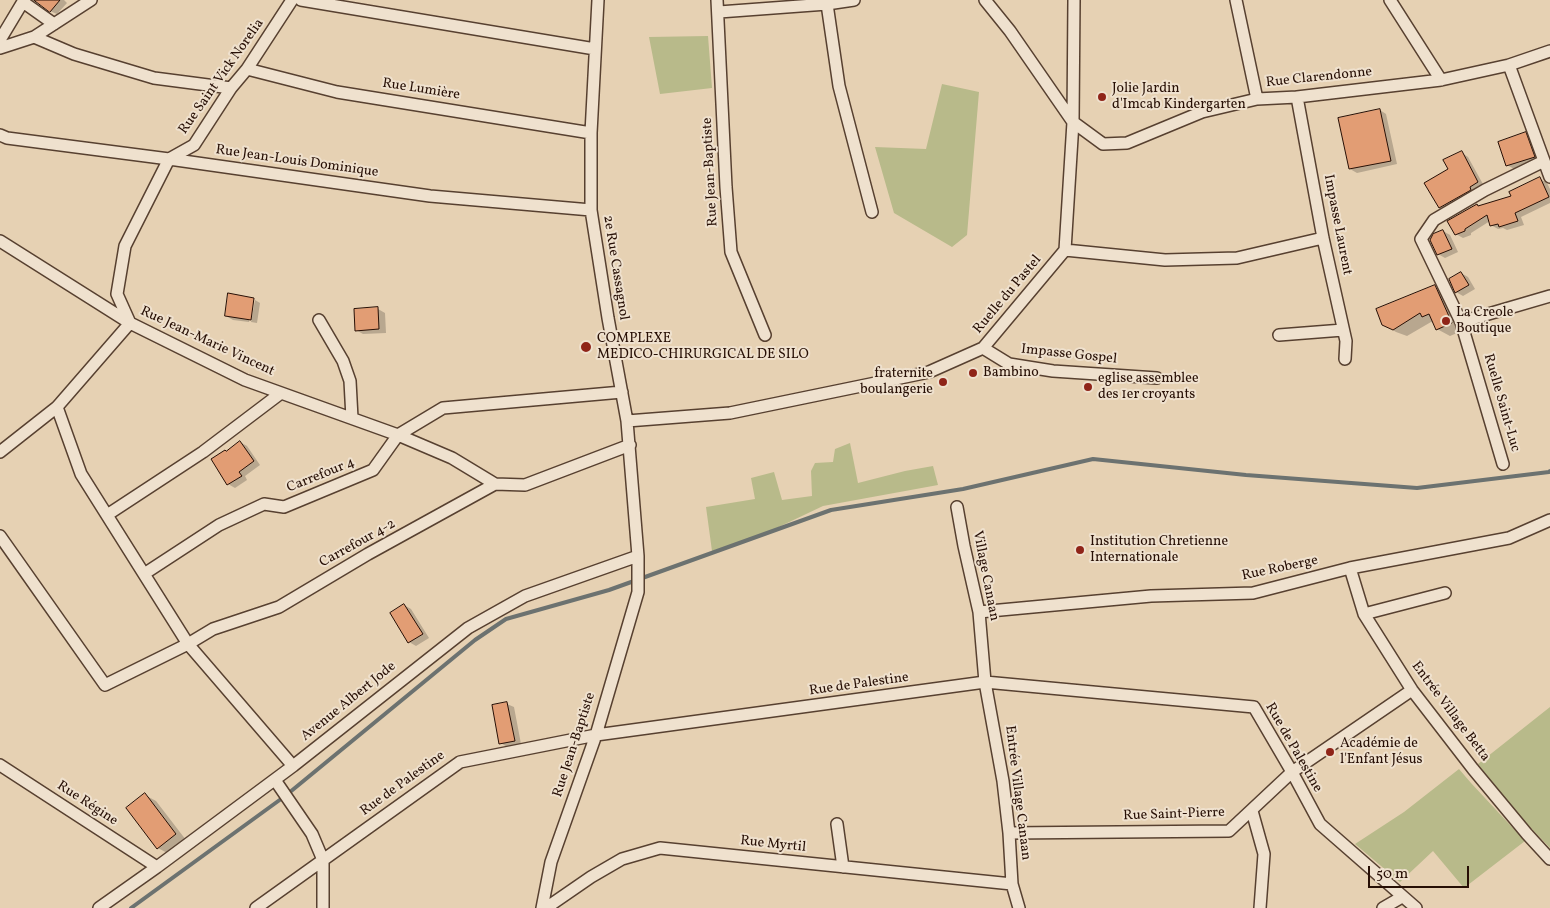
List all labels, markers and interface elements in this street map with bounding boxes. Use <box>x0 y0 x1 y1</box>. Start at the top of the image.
street label: Rue Saint Vick Norelia <box>176 16 268 138</box>
street label: Rue Clarendonne <box>1265 64 1373 92</box>
street label: Rue Lumière <box>381 76 461 104</box>
place label: Jolie Jardin d'Imcab Kindergarten <box>1112 81 1246 114</box>
marker: Jolie Jardin d'Imcab Kindergarten <box>1096 91 1108 103</box>
street label: Rue Jean-Baptiste <box>700 117 722 227</box>
street label: Rue Jean-Louis Dominique <box>215 142 379 182</box>
street label: Impasse Laurent <box>1319 173 1355 277</box>
street label: 2e Rue Cassagnol <box>598 214 632 322</box>
street label: Ruelle du Pastel <box>970 252 1046 338</box>
street label: Rue Jean-Marie Vincent <box>137 303 277 381</box>
place label: La Creole Boutique <box>1456 305 1513 338</box>
marker: La Creole Boutique <box>1440 315 1452 327</box>
place label: COMPLEXE MEDICO-CHIRURGICAL DE SILO <box>597 331 809 364</box>
marker: COMPLEXE MEDICO-CHIRURGICAL DE SILO <box>579 340 593 354</box>
street label: Impasse Gospel <box>1020 342 1118 368</box>
street label: Ruelle Saint-Luc <box>1479 352 1523 454</box>
place label: Bambino <box>983 365 1039 381</box>
place label: fraternite boulangerie <box>860 366 933 398</box>
marker: Bambino <box>967 367 979 379</box>
place label: eglise assemblee des 1er croyants <box>1098 371 1199 404</box>
marker: fraternite boulangerie <box>937 376 949 388</box>
marker: eglise assemblee des 1er croyants <box>1082 381 1094 393</box>
street label: Carrefour 4 <box>285 455 357 497</box>
street label: Carrefour 4-2 <box>317 516 399 572</box>
street label: Village Canaan <box>968 529 1002 623</box>
place label: Institution Chretienne Internationale <box>1090 534 1228 566</box>
marker: Institution Chretienne Internationale <box>1074 544 1086 556</box>
street label: Rue Roberge <box>1240 553 1320 585</box>
street label: Avenue Albert Jode <box>298 659 400 745</box>
street label: Entrée Village Betta <box>1407 659 1493 765</box>
street label: Rue de Palestine <box>808 670 910 700</box>
street label: Rue Jean-Baptiste <box>550 690 600 800</box>
street label: Rue de Palestine <box>1261 700 1325 796</box>
street label: Entrée Village Canaan <box>1000 725 1034 861</box>
place label: Académie de l'Enfant Jésus <box>1340 736 1423 769</box>
marker: Académie de l'Enfant Jésus <box>1324 746 1336 758</box>
street label: Rue de Palestine <box>357 748 449 820</box>
street label: Rue Régine <box>53 778 121 830</box>
street label: Rue Saint-Pierre <box>1123 805 1225 825</box>
street label: Rue Myrtil <box>739 833 807 857</box>
scale bar <box>1370 856 1471 888</box>
text: 50 m <box>1376 864 1408 885</box>

